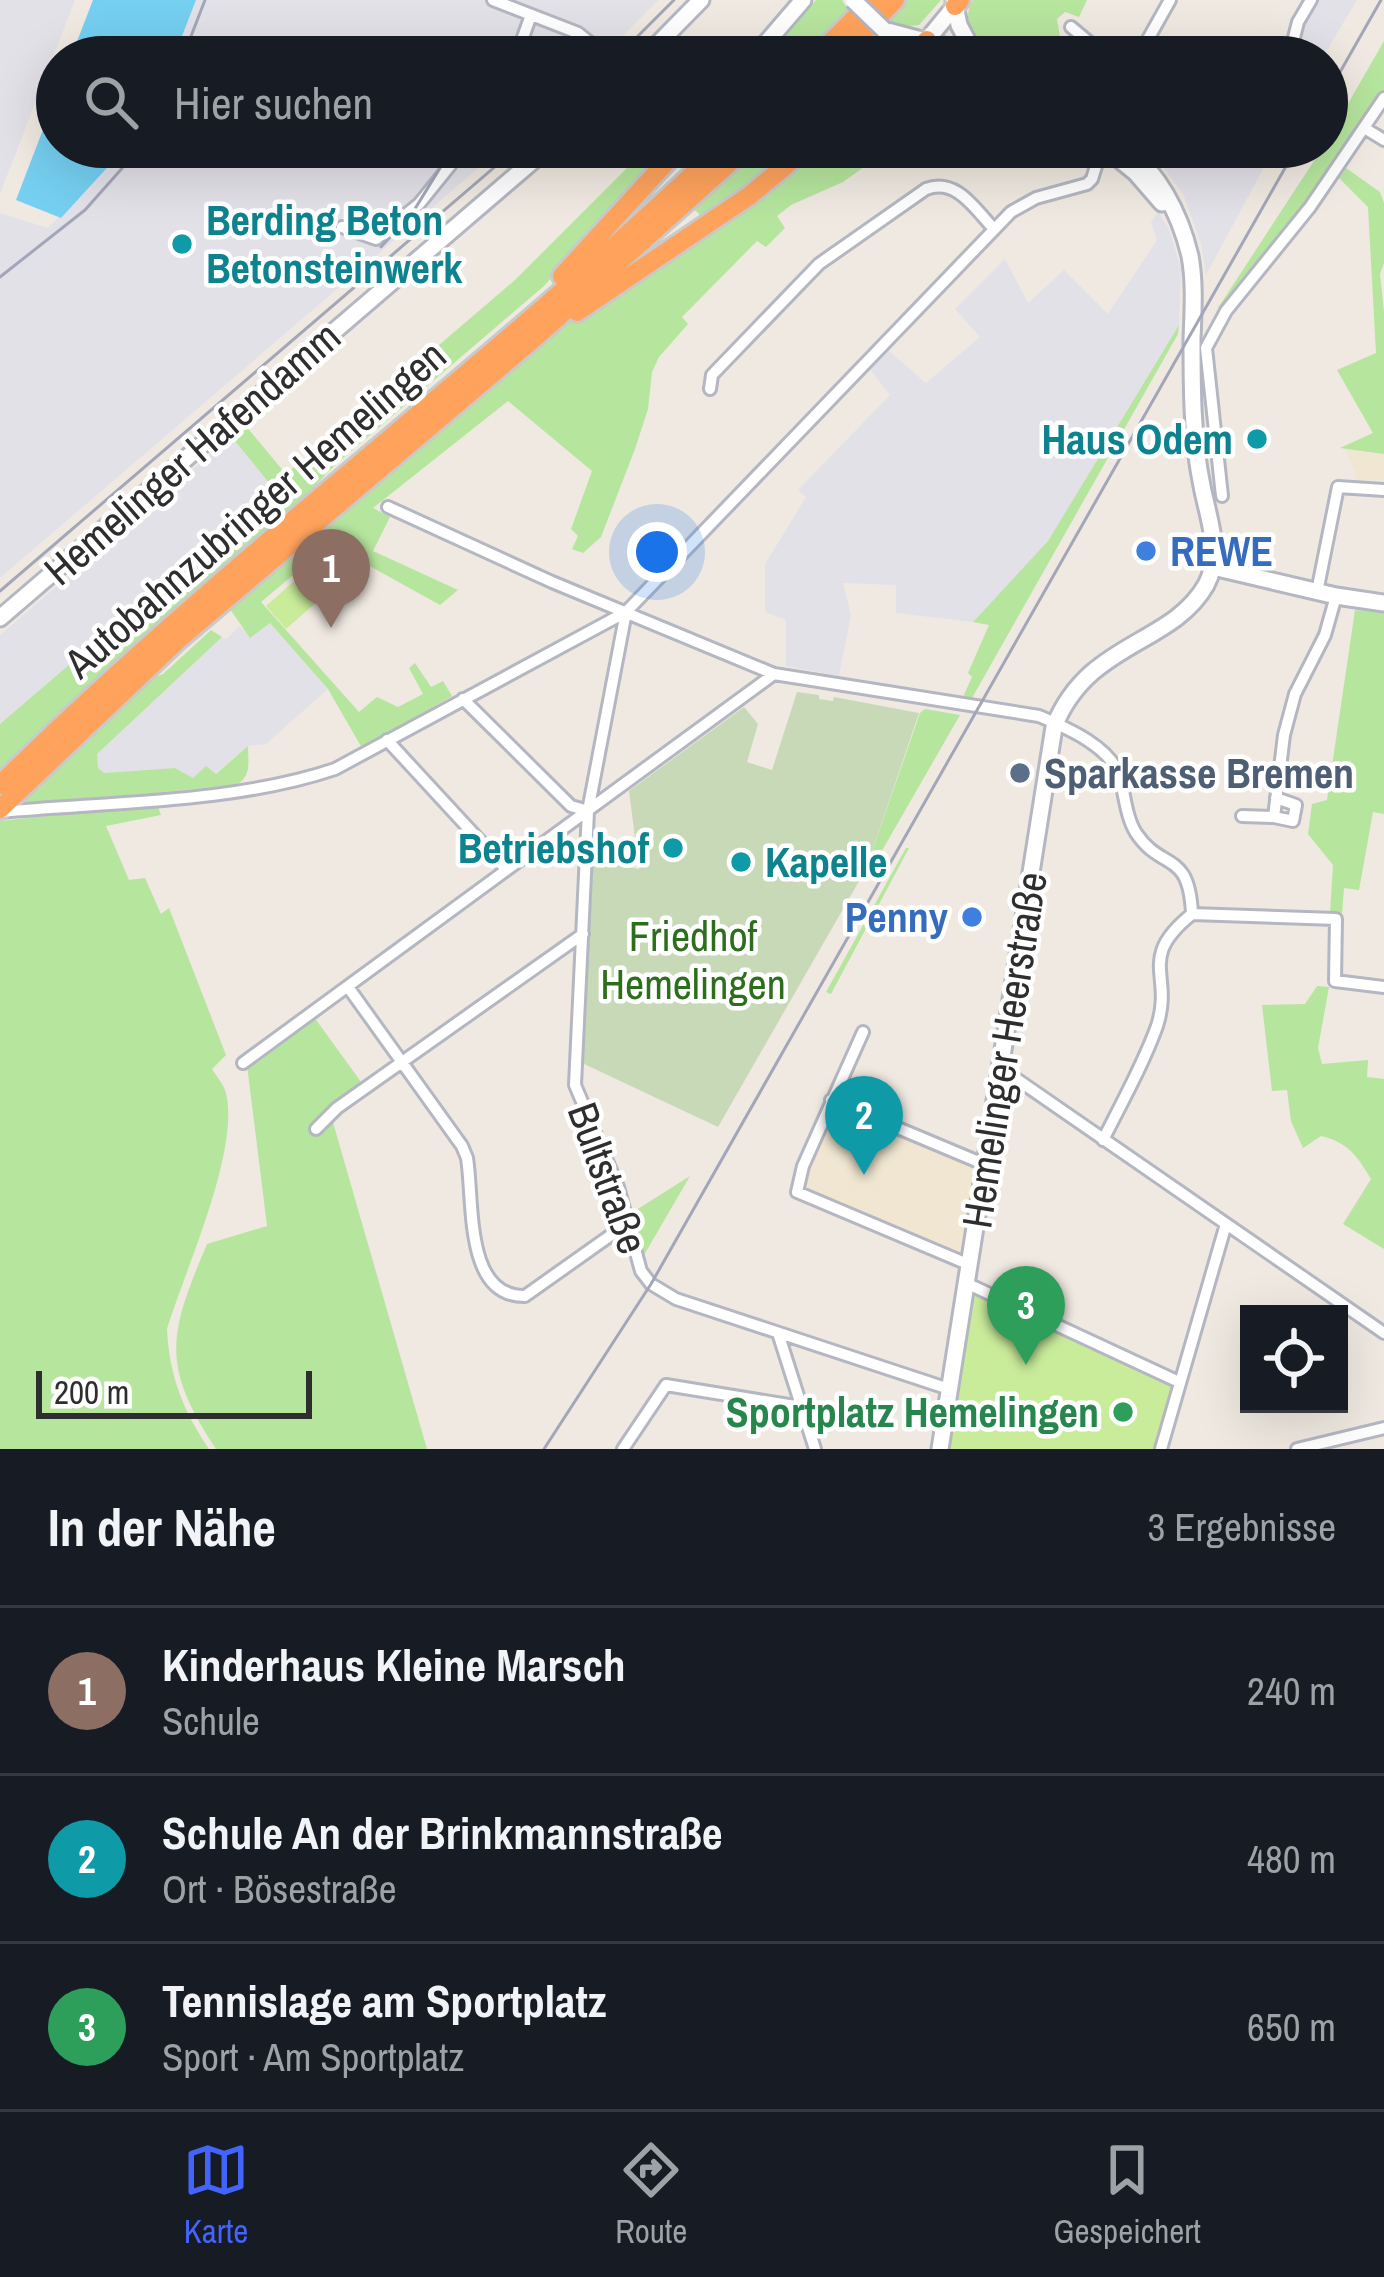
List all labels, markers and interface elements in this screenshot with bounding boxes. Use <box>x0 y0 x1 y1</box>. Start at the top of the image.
search box <box>36 36 1348 168</box>
icon: search <box>78 69 144 135</box>
text: Hier suchen <box>174 72 373 133</box>
place label: Berding Beton Betonsteinwerk <box>206 192 463 296</box>
marker: Berding Beton Betonsteinwerk <box>169 231 195 257</box>
street label: Hemelinger Hafendamm <box>32 309 352 597</box>
street label: Autobahnzubringer Hemelingen <box>52 328 458 691</box>
place label: Haus Odem <box>1042 411 1233 467</box>
marker: Haus Odem <box>1244 426 1270 452</box>
your location <box>627 522 687 582</box>
place label: REWE <box>1170 523 1273 579</box>
pin: 1 <box>292 529 370 628</box>
marker: REWE <box>1133 538 1159 564</box>
place label: Sparkasse Bremen <box>1044 745 1354 801</box>
marker: Sparkasse Bremen <box>1007 760 1033 786</box>
place label: Betriebshof <box>458 820 650 876</box>
place label: Kapelle <box>765 834 888 890</box>
marker: Betriebshof <box>660 835 686 861</box>
marker: Kapelle <box>728 849 754 875</box>
street label: Hemelinger Heerstraße <box>948 868 1060 1232</box>
place label: Penny <box>845 889 948 945</box>
marker: Penny <box>959 904 985 930</box>
park label: Friedhof Hemelingen <box>600 908 786 1012</box>
pin: 2 <box>825 1076 903 1175</box>
street label: Bultstraße <box>555 1095 661 1261</box>
pin: 3 <box>987 1266 1065 1365</box>
map controls <box>1240 1305 1348 1413</box>
button: locate <box>1240 1305 1348 1413</box>
scale bar <box>36 1365 312 1418</box>
text: 200 m <box>54 1370 129 1414</box>
place label: Sportplatz Hemelingen <box>726 1384 1099 1440</box>
marker: Sportplatz Hemelingen <box>1110 1399 1136 1425</box>
text: In der Nähe <box>48 1493 276 1562</box>
text: 3 Ergebnisse <box>1148 1501 1336 1553</box>
text: Kinderhaus Kleine Marsch <box>162 1634 625 1695</box>
text: 1 <box>78 1665 96 1717</box>
text: 240 m <box>1247 1665 1336 1717</box>
text: Schule <box>162 1695 260 1747</box>
text: Schule An der Brinkmannstraße <box>162 1802 723 1863</box>
text: 2 <box>78 1833 96 1885</box>
text: 480 m <box>1247 1833 1336 1885</box>
text: Ort · Bösestraße <box>162 1863 397 1915</box>
text: Tennislage am Sportplatz <box>162 1970 606 2031</box>
text: 3 <box>78 2001 96 2053</box>
text: 650 m <box>1247 2001 1336 2053</box>
text: Sport · Am Sportplatz <box>162 2031 464 2083</box>
tab: Karte <box>183 2137 249 2253</box>
tab: Route <box>615 2137 687 2253</box>
tab: Gespeichert <box>1053 2137 1201 2253</box>

